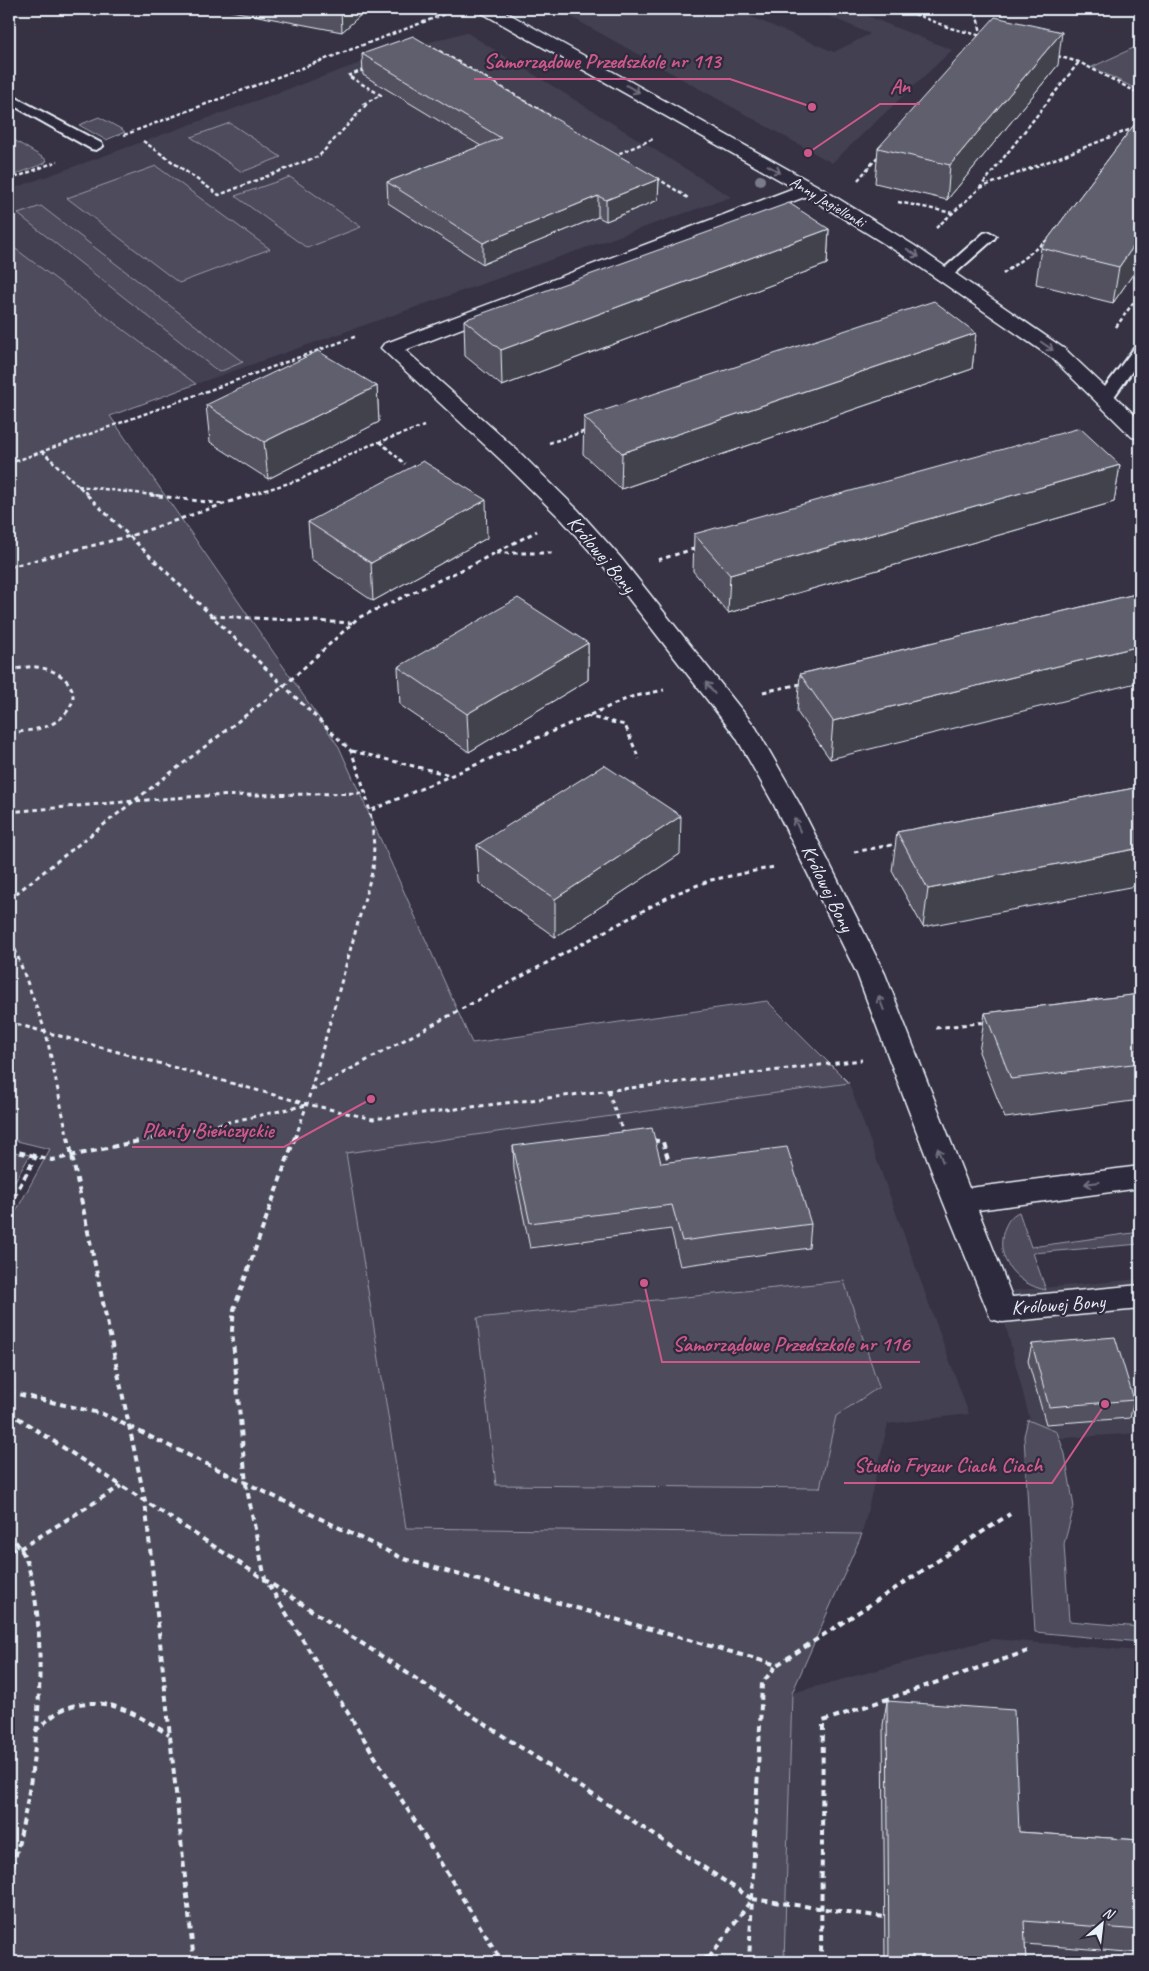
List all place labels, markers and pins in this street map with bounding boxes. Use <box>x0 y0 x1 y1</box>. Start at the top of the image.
callout: Samorządowe Przedszkole nr 113 <box>474 43 730 79</box>
callout: An <box>880 68 920 104</box>
callout: Planty Bieńczyckie <box>132 1111 284 1147</box>
callout: Samorządowe Przedszkole nr 116 <box>662 1326 920 1362</box>
callout: Studio Fryzur Ciach Ciach <box>844 1447 1052 1483</box>

